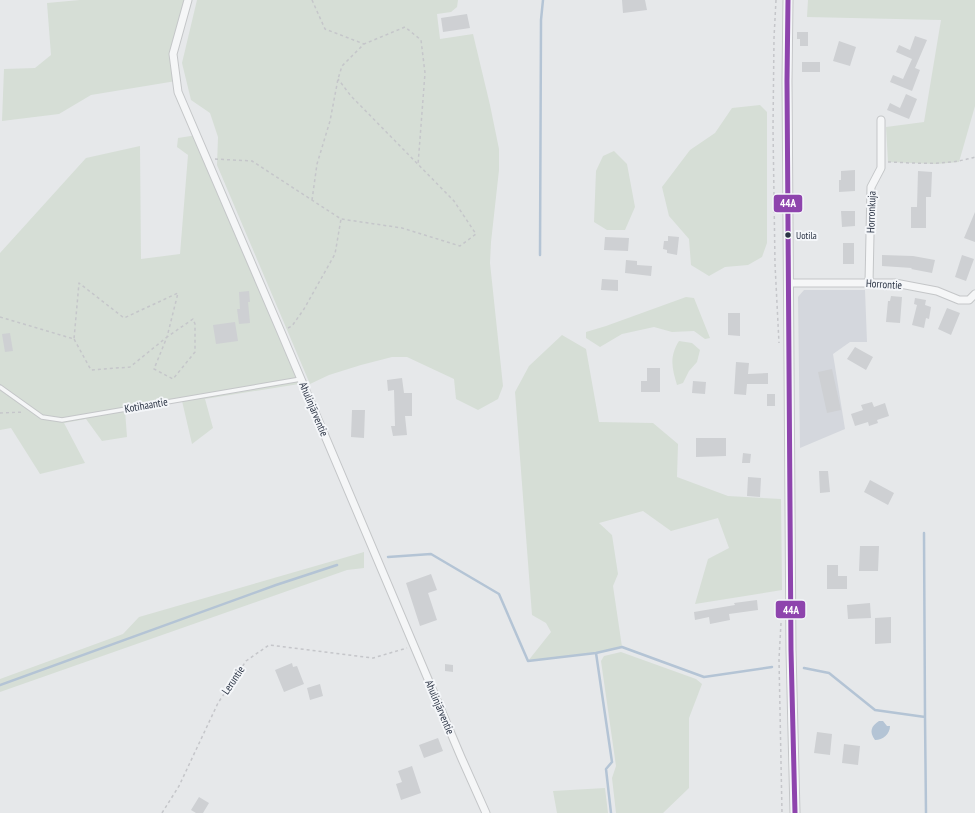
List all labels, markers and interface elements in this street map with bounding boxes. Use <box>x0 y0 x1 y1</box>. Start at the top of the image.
street label: Horronkuja <box>863 191 879 233</box>
line badge: 44A <box>773 194 803 213</box>
text: 44A <box>780 196 797 210</box>
place label: Uotila <box>796 229 817 242</box>
marker: Uotila <box>783 230 793 240</box>
street label: Horrontie <box>866 276 903 292</box>
street label: Ahulinjärventie <box>296 380 332 439</box>
street label: Kotihaantie <box>123 394 169 416</box>
line badge: 44A <box>775 600 806 619</box>
text: 44A <box>783 603 800 617</box>
street label: Leruntie <box>218 663 248 697</box>
street label: Ahulinjärventie <box>422 678 458 737</box>

